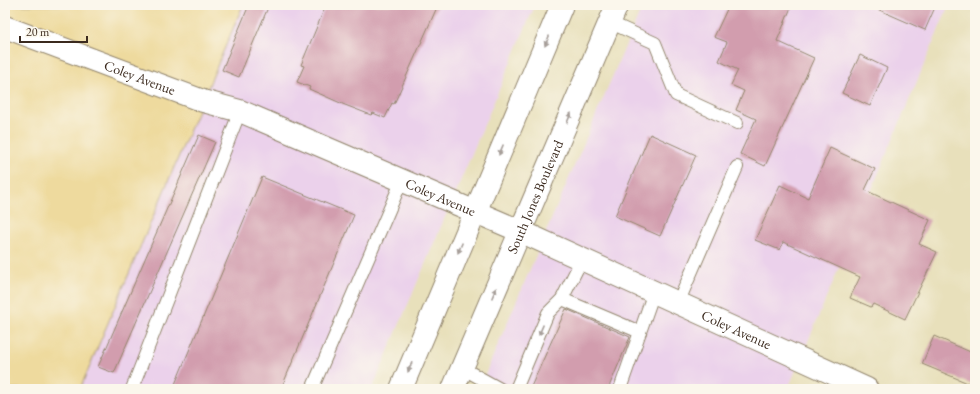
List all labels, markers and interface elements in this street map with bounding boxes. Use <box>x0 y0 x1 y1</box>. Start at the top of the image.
scale bar <box>20 18 87 44</box>
text: 20 m <box>26 24 50 40</box>
one-way arrow <box>544 35 550 47</box>
street label: Coley Avenue <box>102 56 179 99</box>
one-way arrow <box>565 112 572 124</box>
street label: South Jones Boulevard <box>503 136 568 256</box>
one-way arrow <box>498 145 504 157</box>
street label: Coley Avenue <box>403 174 479 220</box>
one-way arrow <box>457 242 463 254</box>
one-way arrow <box>492 286 498 298</box>
street label: Coley Avenue <box>699 306 775 353</box>
one-way arrow <box>537 325 543 337</box>
one-way arrow <box>406 362 412 374</box>

